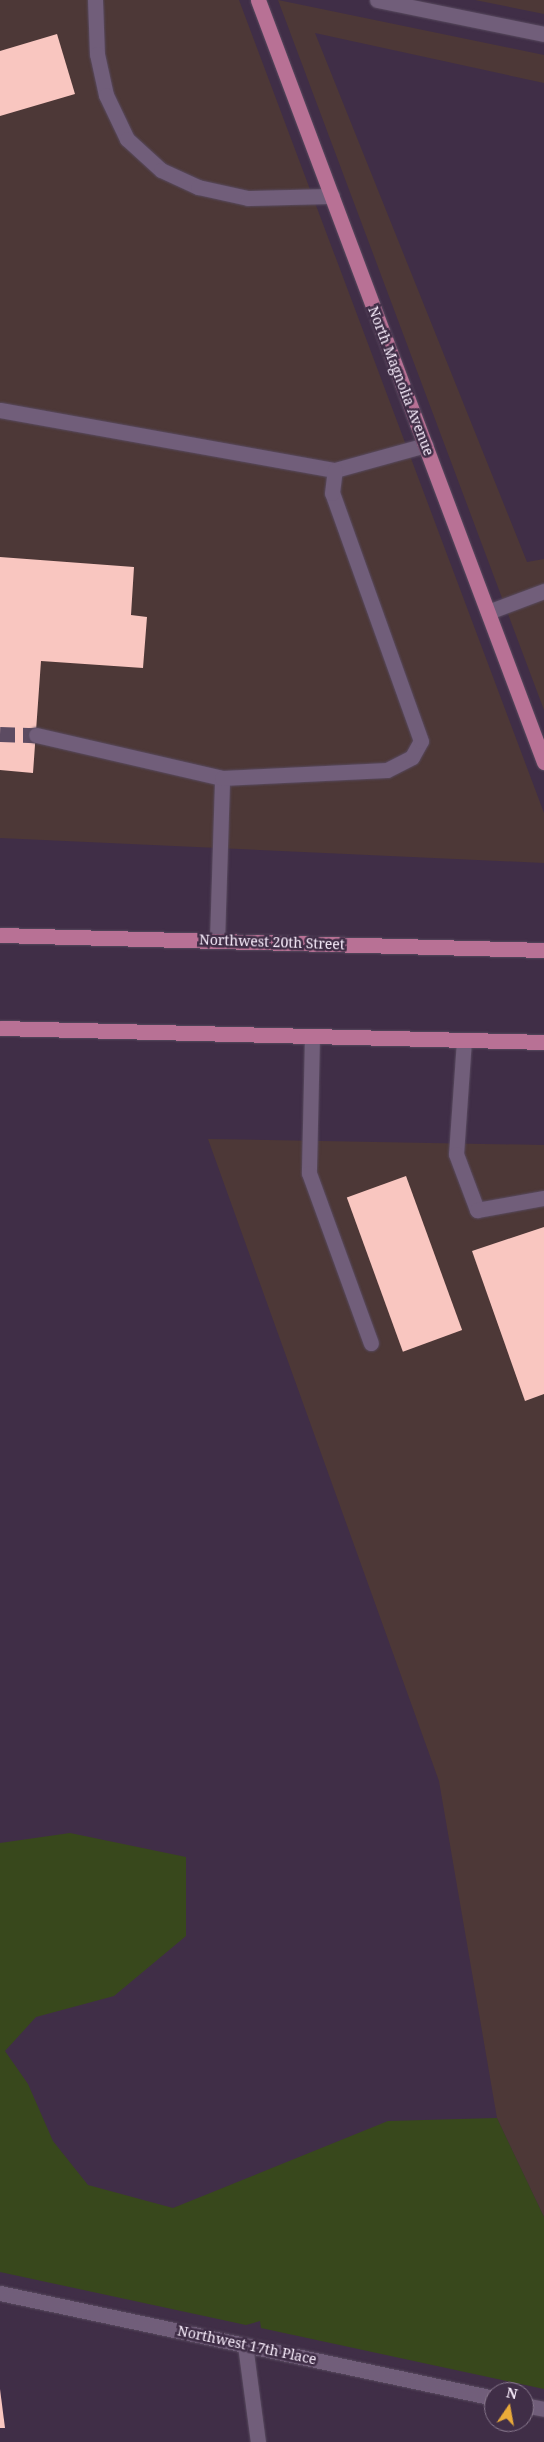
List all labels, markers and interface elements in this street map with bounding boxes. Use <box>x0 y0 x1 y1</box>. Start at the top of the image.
street label: North Magnolia Avenue <box>365 304 437 458</box>
street label: Northwest 20th Street <box>199 931 345 953</box>
street label: Northwest 17th Place <box>176 2322 318 2368</box>
north arrow <box>484 2382 534 2432</box>
text: N <box>505 2382 519 2403</box>

